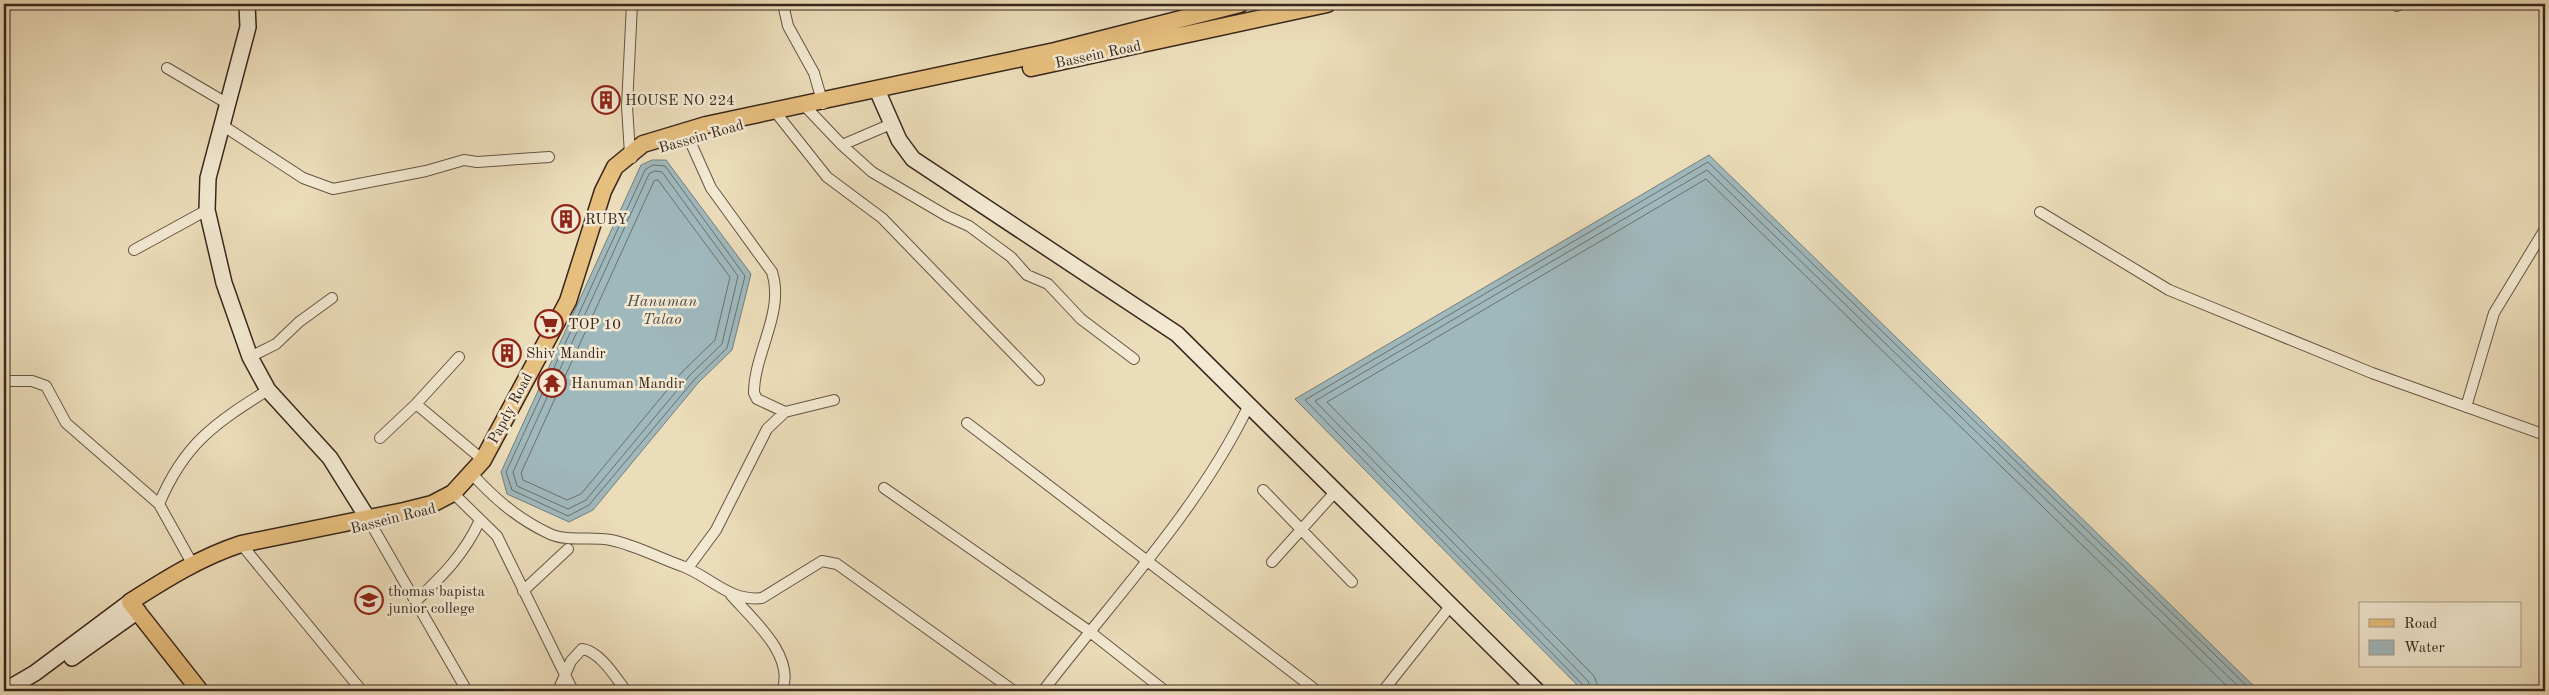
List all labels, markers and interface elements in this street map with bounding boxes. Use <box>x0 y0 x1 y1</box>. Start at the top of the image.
street label: Bassein Road <box>1054 39 1143 72</box>
building icon: HOUSE NO 224 <box>591 85 621 115</box>
place label: HOUSE NO 224 <box>625 94 735 109</box>
street label: Bassein Road <box>657 118 746 157</box>
building icon: RUBY <box>551 204 581 234</box>
place label: RUBY <box>585 213 628 228</box>
water label: Hanuman Talao <box>626 294 697 328</box>
supermarket icon: TOP 10 <box>534 309 564 339</box>
place label: TOP 10 <box>568 318 621 333</box>
building icon: Shiv Mandir <box>492 338 522 368</box>
place label: Shiv Mandir <box>526 347 606 362</box>
temple icon: Hanuman Mandir <box>537 368 567 398</box>
street label: Papdy Road <box>486 371 536 447</box>
place label: Hanuman Mandir <box>571 377 684 392</box>
street label: Bassein Road <box>349 502 438 537</box>
school or university icon: thomas bapista junior college <box>354 585 384 615</box>
place label: thomas bapista junior college <box>387 585 486 617</box>
legend <box>2359 602 2522 668</box>
text: Road <box>2404 617 2438 632</box>
text: Water <box>2404 641 2445 656</box>

